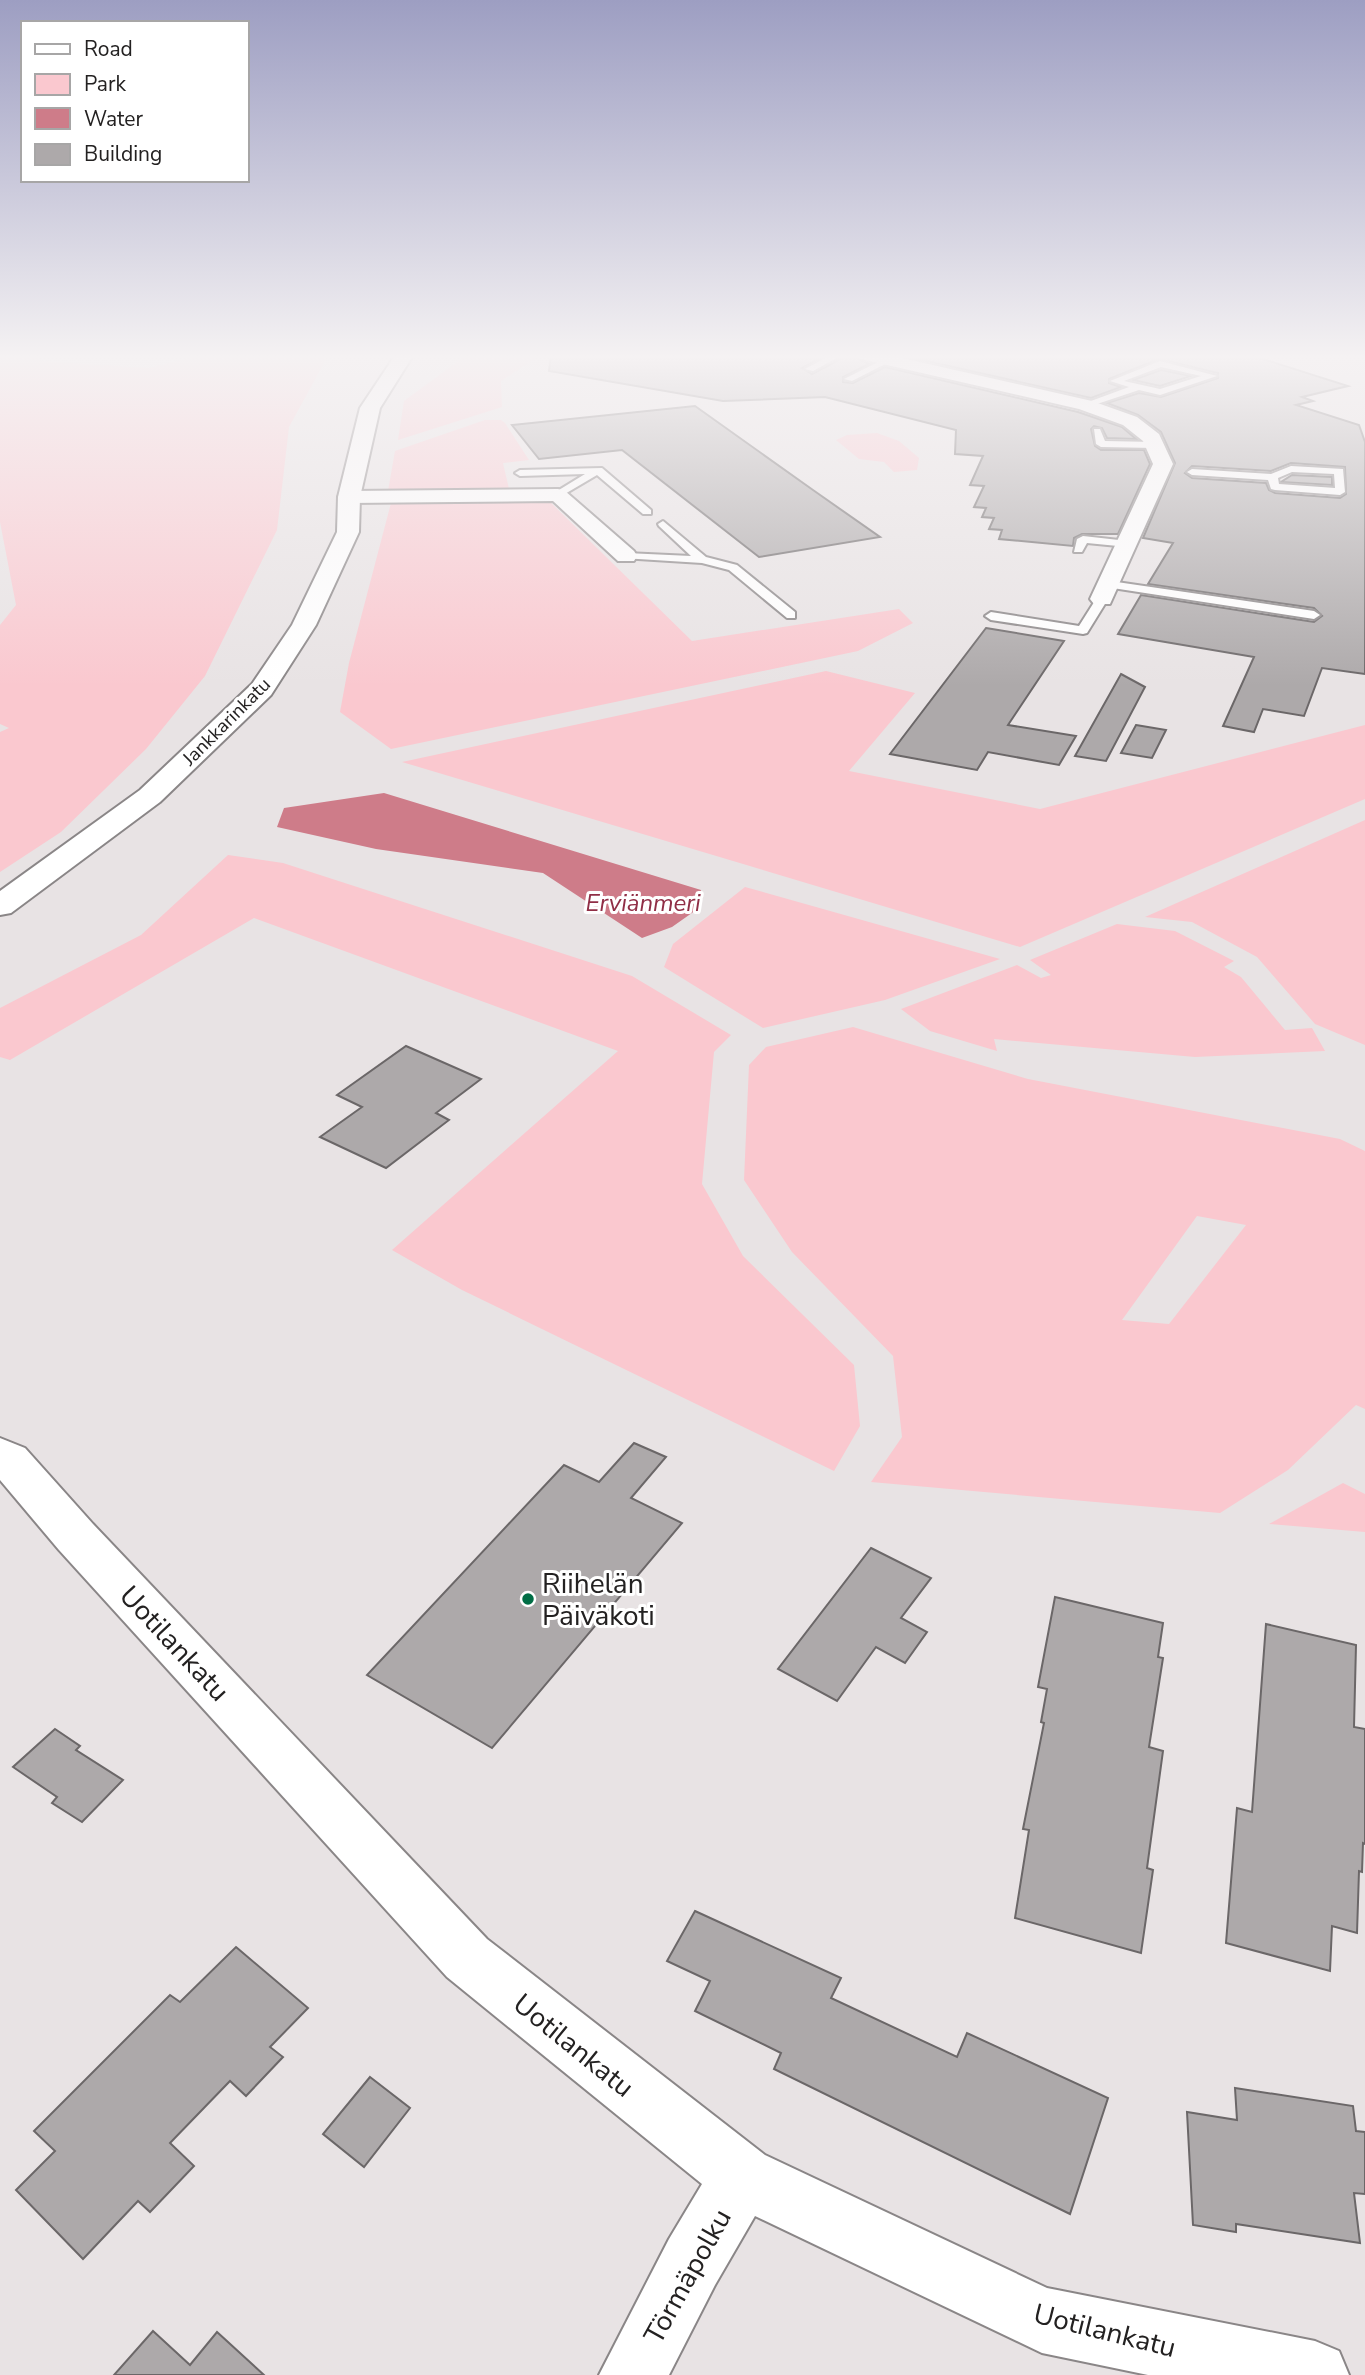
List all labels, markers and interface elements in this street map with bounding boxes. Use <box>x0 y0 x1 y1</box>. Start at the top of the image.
legend <box>21 21 248 182</box>
text: Road <box>84 35 133 63</box>
text: Park <box>84 70 126 98</box>
text: Water <box>84 105 143 133</box>
text: Building <box>84 140 162 168</box>
street label: Jankkarinkatu <box>176 672 276 772</box>
water label: Erviänmeri <box>585 887 701 919</box>
place label: Riihelän Päiväkoti <box>542 1565 655 1635</box>
street label: Uotilankatu <box>111 1578 238 1710</box>
marker: Riihelän Päiväkoti <box>520 1591 536 1607</box>
street label: Uotilankatu <box>505 1985 642 2106</box>
street label: Törmäpolku <box>635 2202 741 2351</box>
street label: Uotilankatu <box>1030 2295 1180 2367</box>

